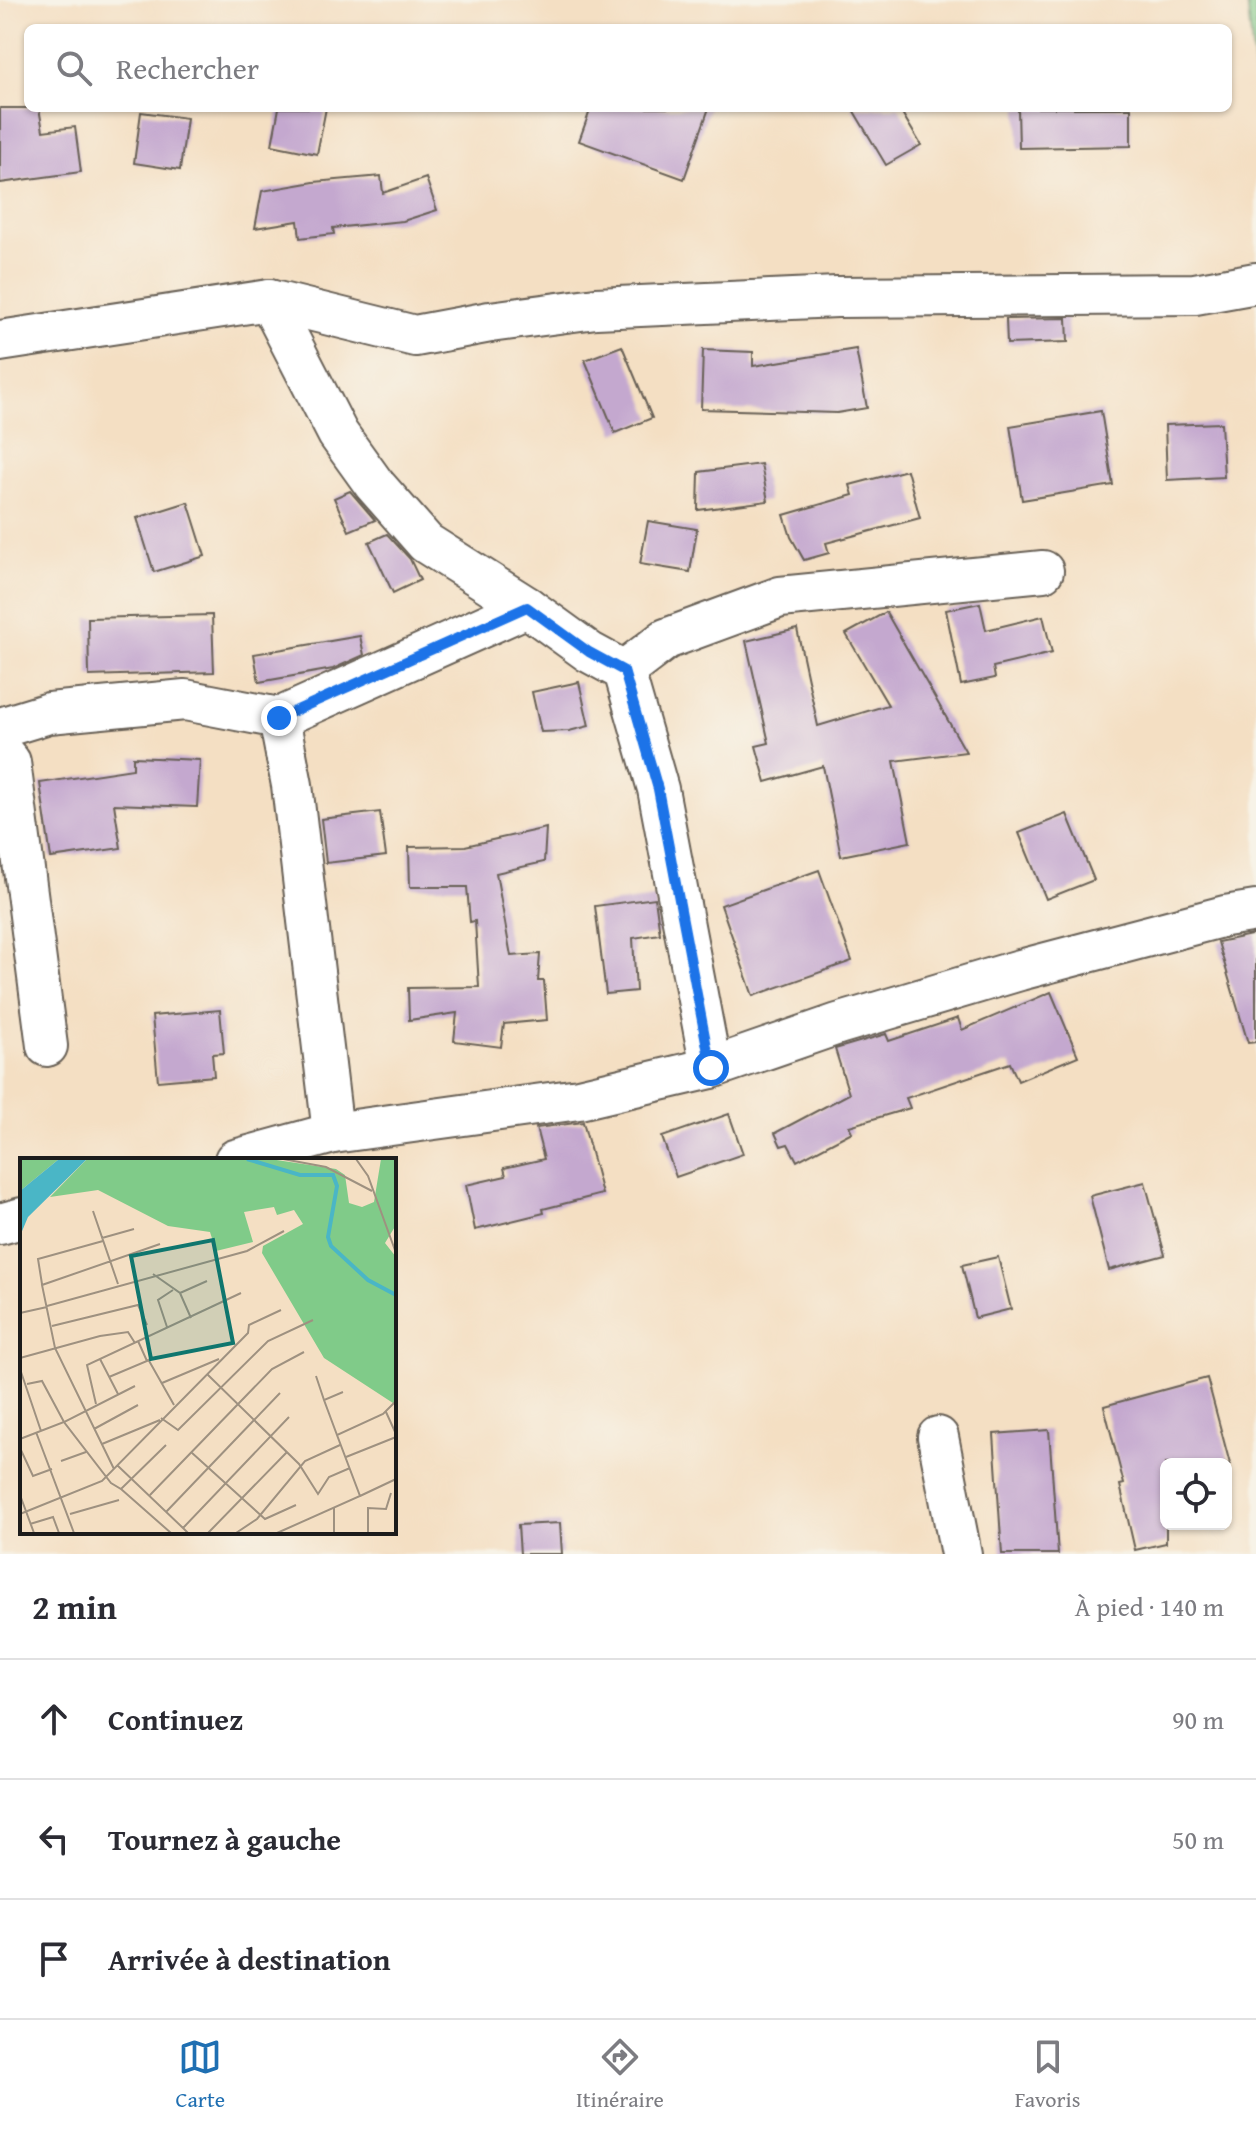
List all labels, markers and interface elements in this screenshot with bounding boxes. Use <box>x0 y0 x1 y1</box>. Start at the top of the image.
search box <box>24 24 1232 112</box>
icon: search <box>52 46 96 90</box>
text: Rechercher <box>116 46 259 90</box>
route end <box>261 700 297 736</box>
route start <box>693 1050 729 1086</box>
inset map <box>20 1158 396 1534</box>
map controls <box>1160 1458 1232 1530</box>
button: locate <box>1160 1458 1232 1530</box>
text: 2 min <box>32 1582 117 1631</box>
text: À pied · 140 m <box>1075 1587 1224 1626</box>
icon: ahead <box>32 1697 76 1741</box>
text: Continuez <box>108 1697 243 1741</box>
text: 90 m <box>1172 1700 1224 1739</box>
icon: left <box>32 1817 76 1861</box>
text: Tournez à gauche <box>108 1817 341 1861</box>
text: 50 m <box>1172 1820 1224 1859</box>
icon: arrive <box>32 1937 76 1981</box>
text: Arrivée à destination <box>108 1937 390 1981</box>
tab: Carte <box>175 2035 225 2115</box>
tab: Itinéraire <box>576 2035 664 2115</box>
tab: Favoris <box>1015 2035 1081 2115</box>

